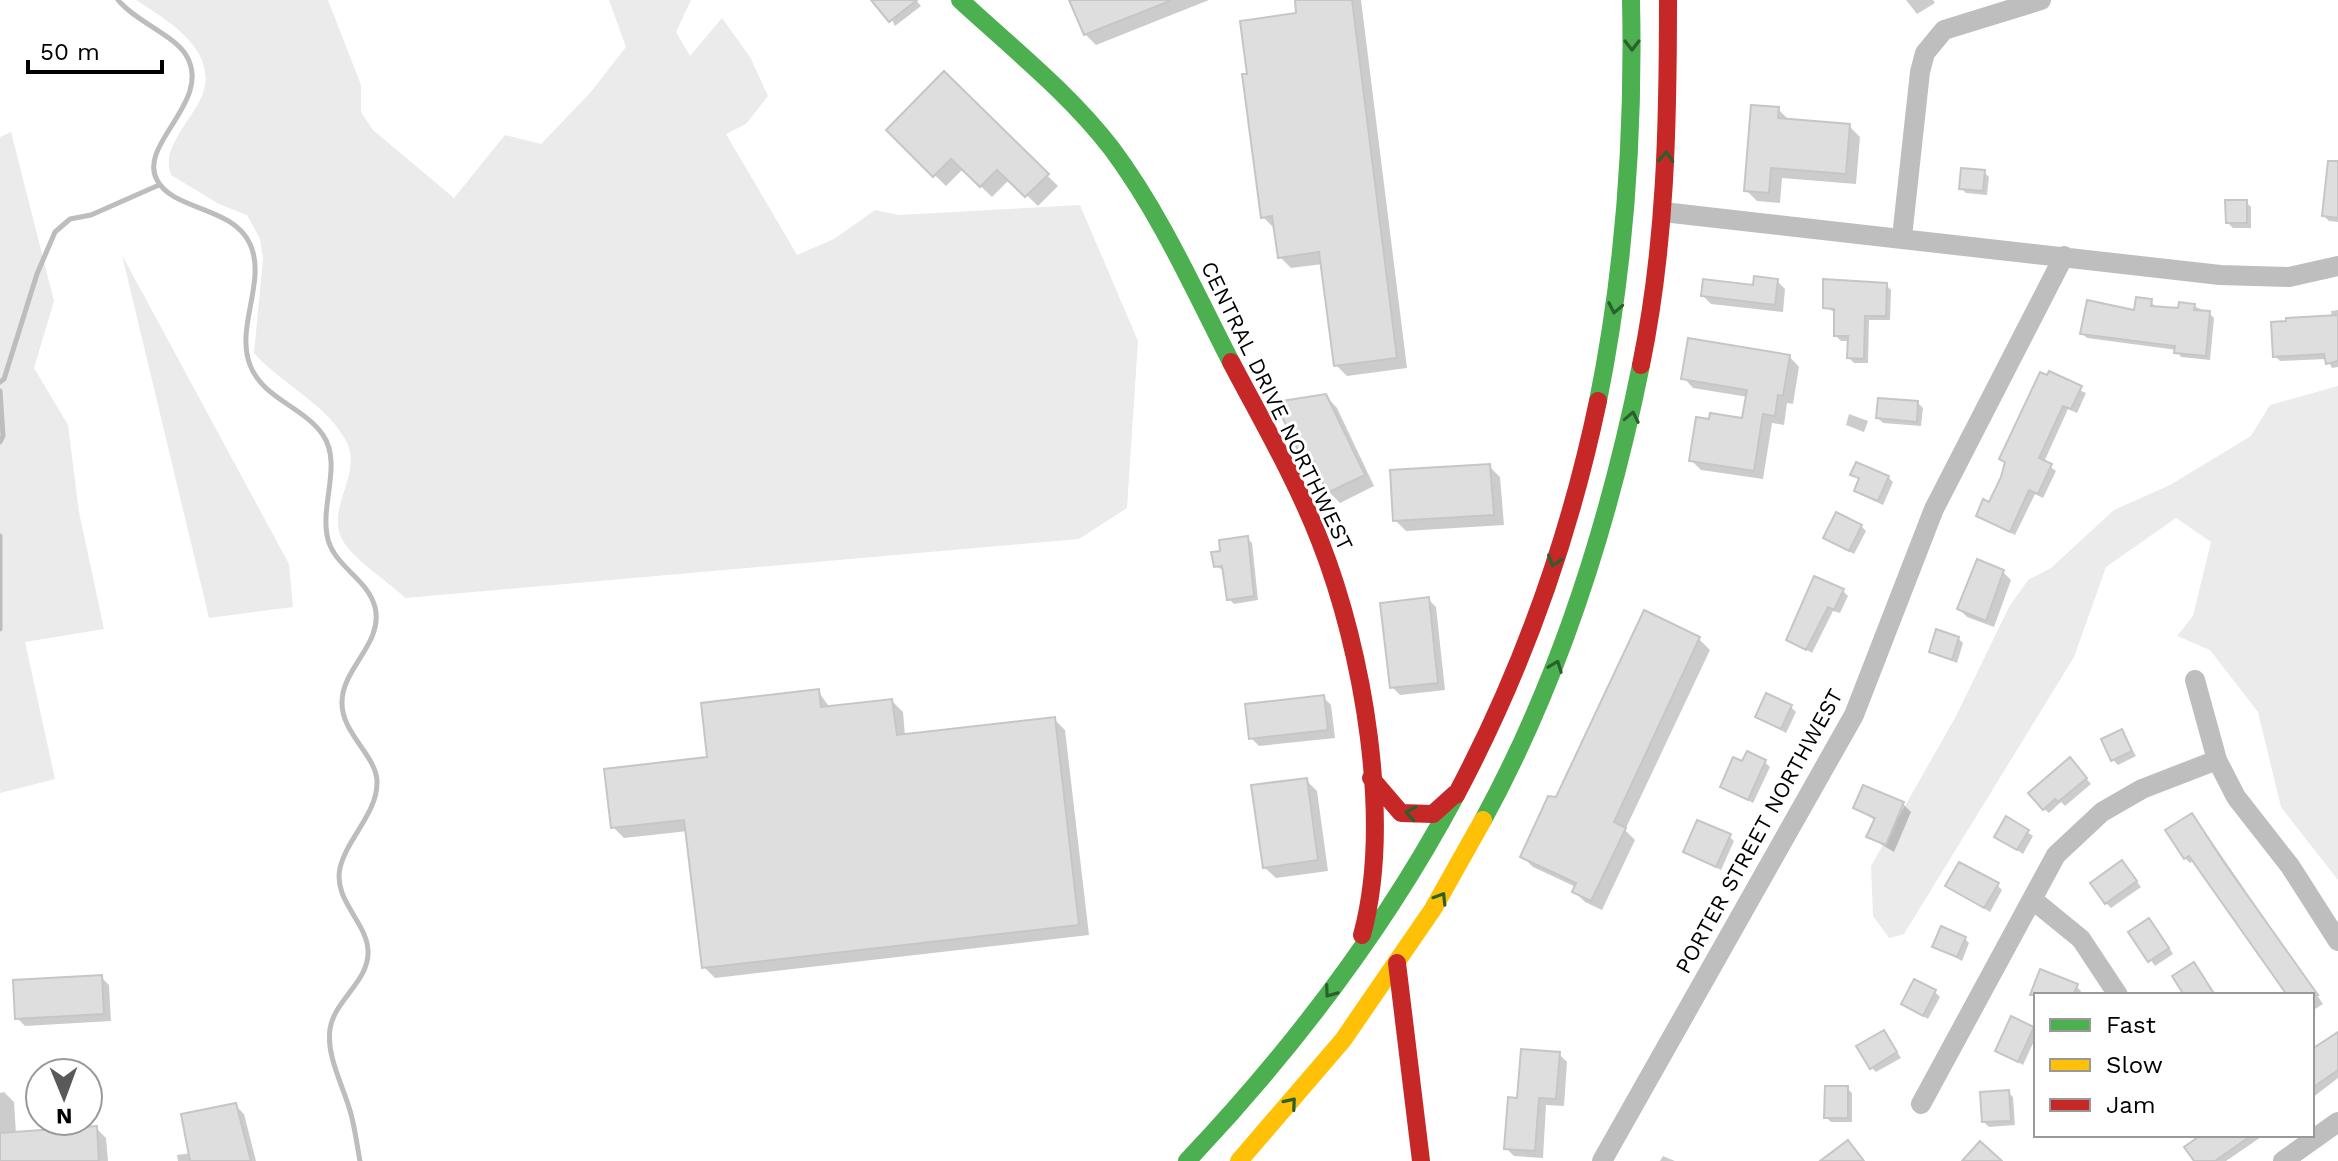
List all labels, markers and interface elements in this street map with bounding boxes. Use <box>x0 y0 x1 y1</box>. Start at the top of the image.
scale bar <box>28 24 162 74</box>
text: 50 m <box>40 38 100 66</box>
one-way arrow <box>1624 39 1641 52</box>
one-way arrow <box>1658 150 1675 163</box>
street label: CENTRAL DRIVE NORTHWEST <box>1196 257 1358 555</box>
one-way arrow <box>1607 301 1624 315</box>
one-way arrow <box>1623 411 1640 425</box>
one-way arrow <box>1547 553 1563 567</box>
one-way arrow <box>1546 660 1563 674</box>
street label: PORTER STREET NORTHWEST <box>1670 684 1848 978</box>
one-way arrow <box>1404 805 1417 822</box>
one-way arrow <box>1431 892 1446 907</box>
one-way arrow <box>1326 984 1340 998</box>
legend <box>2034 993 2314 1137</box>
text: Fast <box>2106 1011 2156 1039</box>
text: Slow <box>2106 1051 2163 1079</box>
north arrow <box>24 1057 104 1137</box>
text: Jam <box>2106 1091 2156 1119</box>
one-way arrow <box>1281 1098 1296 1112</box>
text: N <box>56 1104 73 1129</box>

